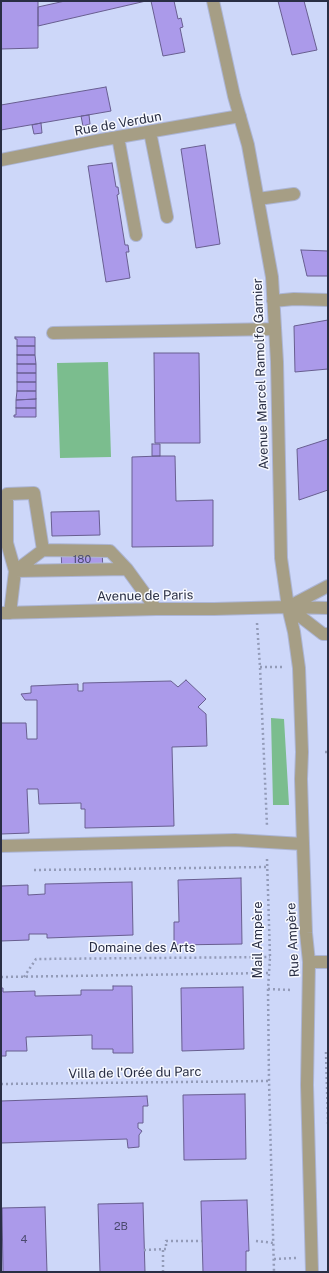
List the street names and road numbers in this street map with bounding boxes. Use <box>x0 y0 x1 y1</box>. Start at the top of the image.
street label: Rue de Verdun <box>73 109 163 139</box>
street label: Avenue Marcel Ramolfo Garnier <box>250 278 272 470</box>
street label: Avenue de Paris <box>97 587 193 605</box>
street label: Mail Ampère <box>250 902 266 978</box>
street label: Rue Ampère <box>283 902 303 978</box>
street label: Domaine des Arts <box>89 940 195 956</box>
street label: Villa de l'Orée du Parc <box>68 1064 202 1082</box>

